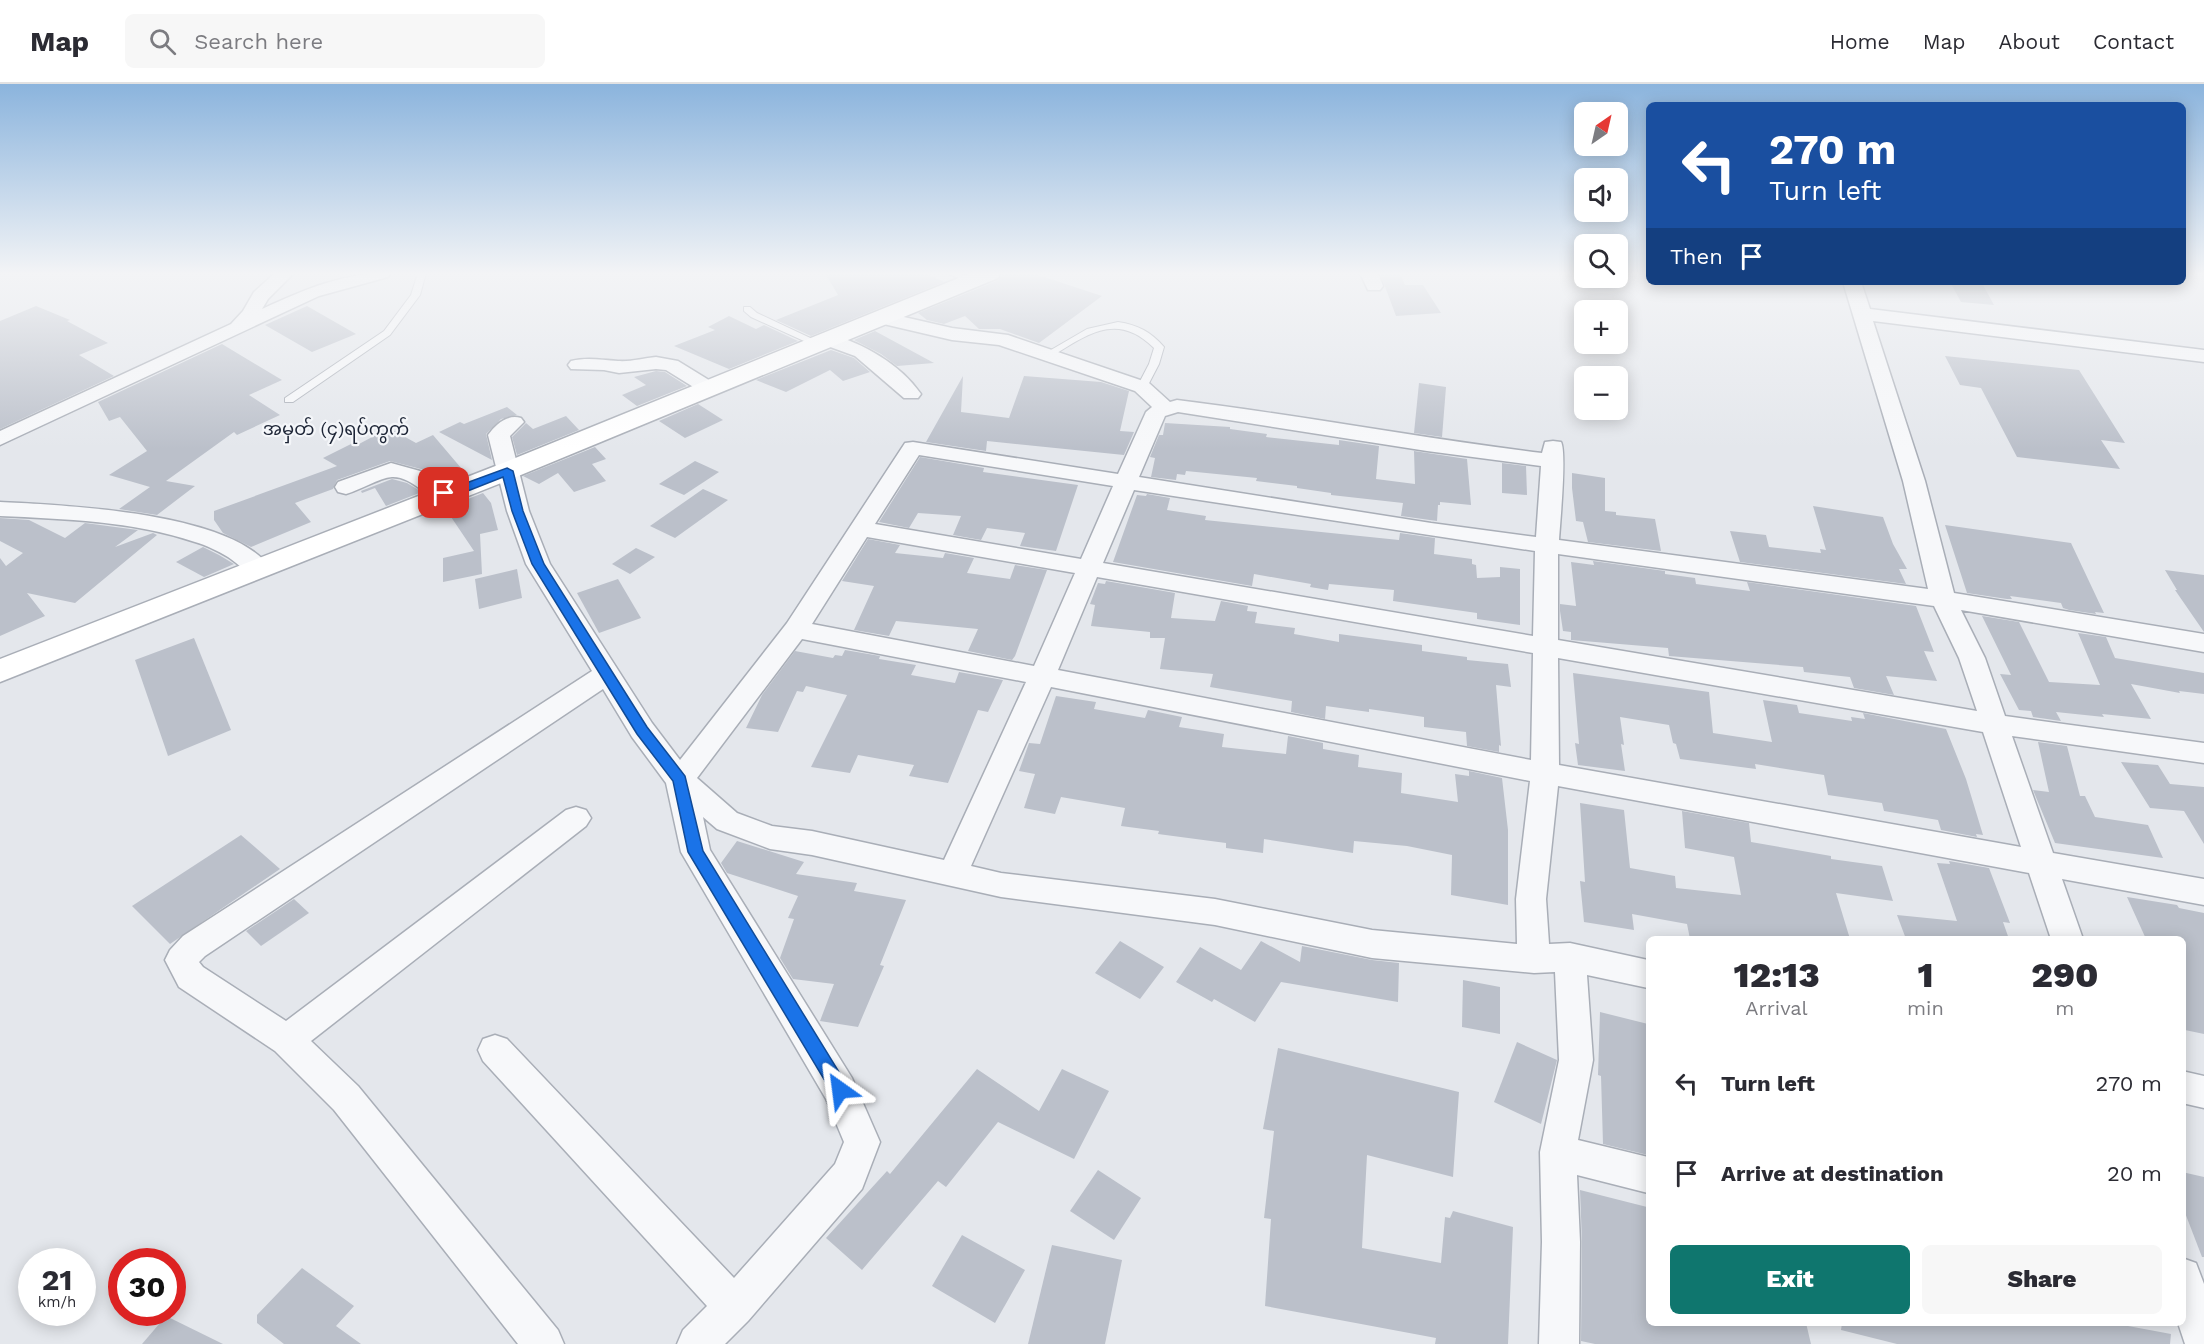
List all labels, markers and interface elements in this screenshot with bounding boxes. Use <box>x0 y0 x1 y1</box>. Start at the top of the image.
search box <box>125 14 545 68</box>
text: Map <box>30 25 89 58</box>
icon: search <box>146 25 179 58</box>
text: Search here <box>194 29 323 54</box>
text: Home <box>1830 29 1890 54</box>
text: Map <box>1923 29 1966 54</box>
text: About <box>1999 29 2060 54</box>
text: Contact <box>2093 29 2174 54</box>
north arrow <box>1574 102 1628 156</box>
map controls <box>1574 102 1628 420</box>
text: 270 m <box>1769 125 1896 174</box>
icon: left <box>1670 126 1748 204</box>
button: sound <box>1574 168 1628 222</box>
text: Turn left <box>1769 175 1881 207</box>
button: search <box>1574 234 1628 288</box>
icon: arrive <box>1735 240 1768 273</box>
text: Then <box>1670 244 1723 269</box>
button: + <box>1574 300 1628 354</box>
button: − <box>1574 366 1628 420</box>
district label: အမှတ် (၄)ရပ်ကွက် <box>263 416 409 444</box>
pin <box>418 467 469 518</box>
icon: arrive <box>427 476 460 509</box>
text: 12:13 <box>1733 954 1820 996</box>
text: 1 <box>1917 954 1933 996</box>
text: 290 <box>2031 954 2099 996</box>
text: Arrival <box>1745 996 1808 1020</box>
text: min <box>1907 996 1944 1020</box>
text: m <box>2055 996 2074 1020</box>
position arrow <box>808 1058 872 1122</box>
icon: left <box>1670 1067 1703 1100</box>
text: Turn left <box>1721 1071 1815 1096</box>
text: 270 m <box>2096 1071 2162 1096</box>
icon: arrive <box>1670 1157 1703 1190</box>
text: Arrive at destination <box>1721 1161 1944 1186</box>
text: 20 m <box>2107 1161 2162 1186</box>
button: Exit <box>1670 1245 1910 1314</box>
button: Share <box>1922 1245 2162 1314</box>
speed limit sign: 30 <box>108 1248 186 1326</box>
text: 21 <box>42 1262 72 1297</box>
text: km/h <box>38 1293 76 1311</box>

